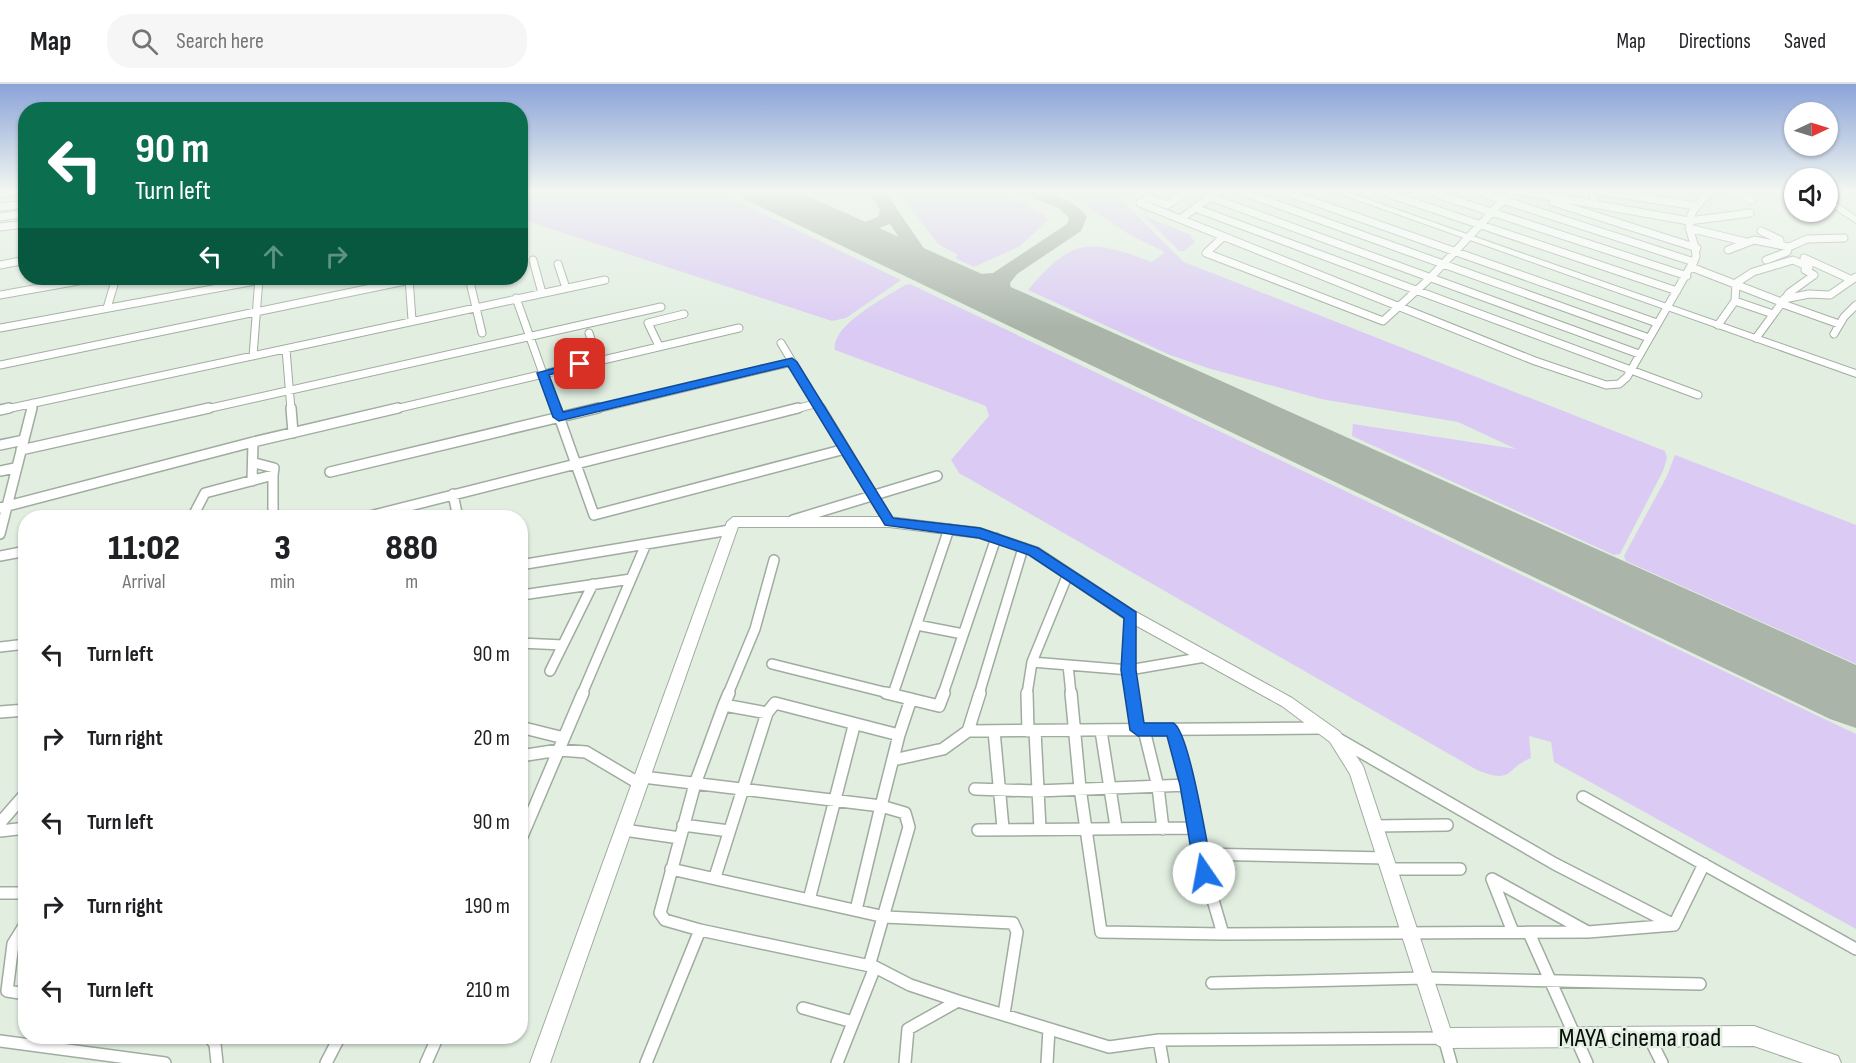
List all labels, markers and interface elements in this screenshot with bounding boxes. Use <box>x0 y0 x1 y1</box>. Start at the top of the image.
search box <box>107 14 527 68</box>
text: Map <box>30 25 71 58</box>
icon: search <box>128 25 161 58</box>
text: Search here <box>176 28 264 55</box>
text: Map <box>1616 29 1646 54</box>
text: Directions <box>1679 29 1751 54</box>
text: Saved <box>1784 29 1826 54</box>
north arrow <box>1784 102 1838 156</box>
map controls <box>1784 102 1838 222</box>
text: 90 m <box>135 124 209 175</box>
icon: left <box>36 126 114 204</box>
button: sound <box>1784 168 1838 222</box>
text: Turn left <box>135 175 211 207</box>
icon: left <box>194 240 227 273</box>
icon: ahead <box>257 240 290 273</box>
icon: right <box>320 240 353 273</box>
pin <box>554 338 605 389</box>
icon: arrive <box>563 347 596 380</box>
text: 11:02 <box>108 527 180 570</box>
text: 3 <box>274 527 291 570</box>
text: 880 <box>385 527 438 570</box>
text: Arrival <box>123 570 166 594</box>
text: min <box>270 570 295 594</box>
text: m <box>405 570 418 594</box>
icon: left <box>36 638 69 671</box>
text: Turn left <box>87 641 153 668</box>
text: 90 m <box>473 641 510 668</box>
icon: right <box>36 722 69 755</box>
text: Turn right <box>87 725 163 752</box>
text: 20 m <box>474 725 510 752</box>
icon: left <box>36 806 69 839</box>
text: Turn left <box>87 809 153 836</box>
text: 90 m <box>473 809 510 836</box>
position arrow <box>1172 841 1236 905</box>
icon: right <box>36 890 69 923</box>
text: Turn right <box>87 893 163 920</box>
text: 190 m <box>465 893 510 920</box>
icon: left <box>36 974 69 1007</box>
text: Turn left <box>87 977 153 1004</box>
text: 210 m <box>466 977 510 1004</box>
street label: MAYA cinema road <box>1559 1022 1721 1054</box>

